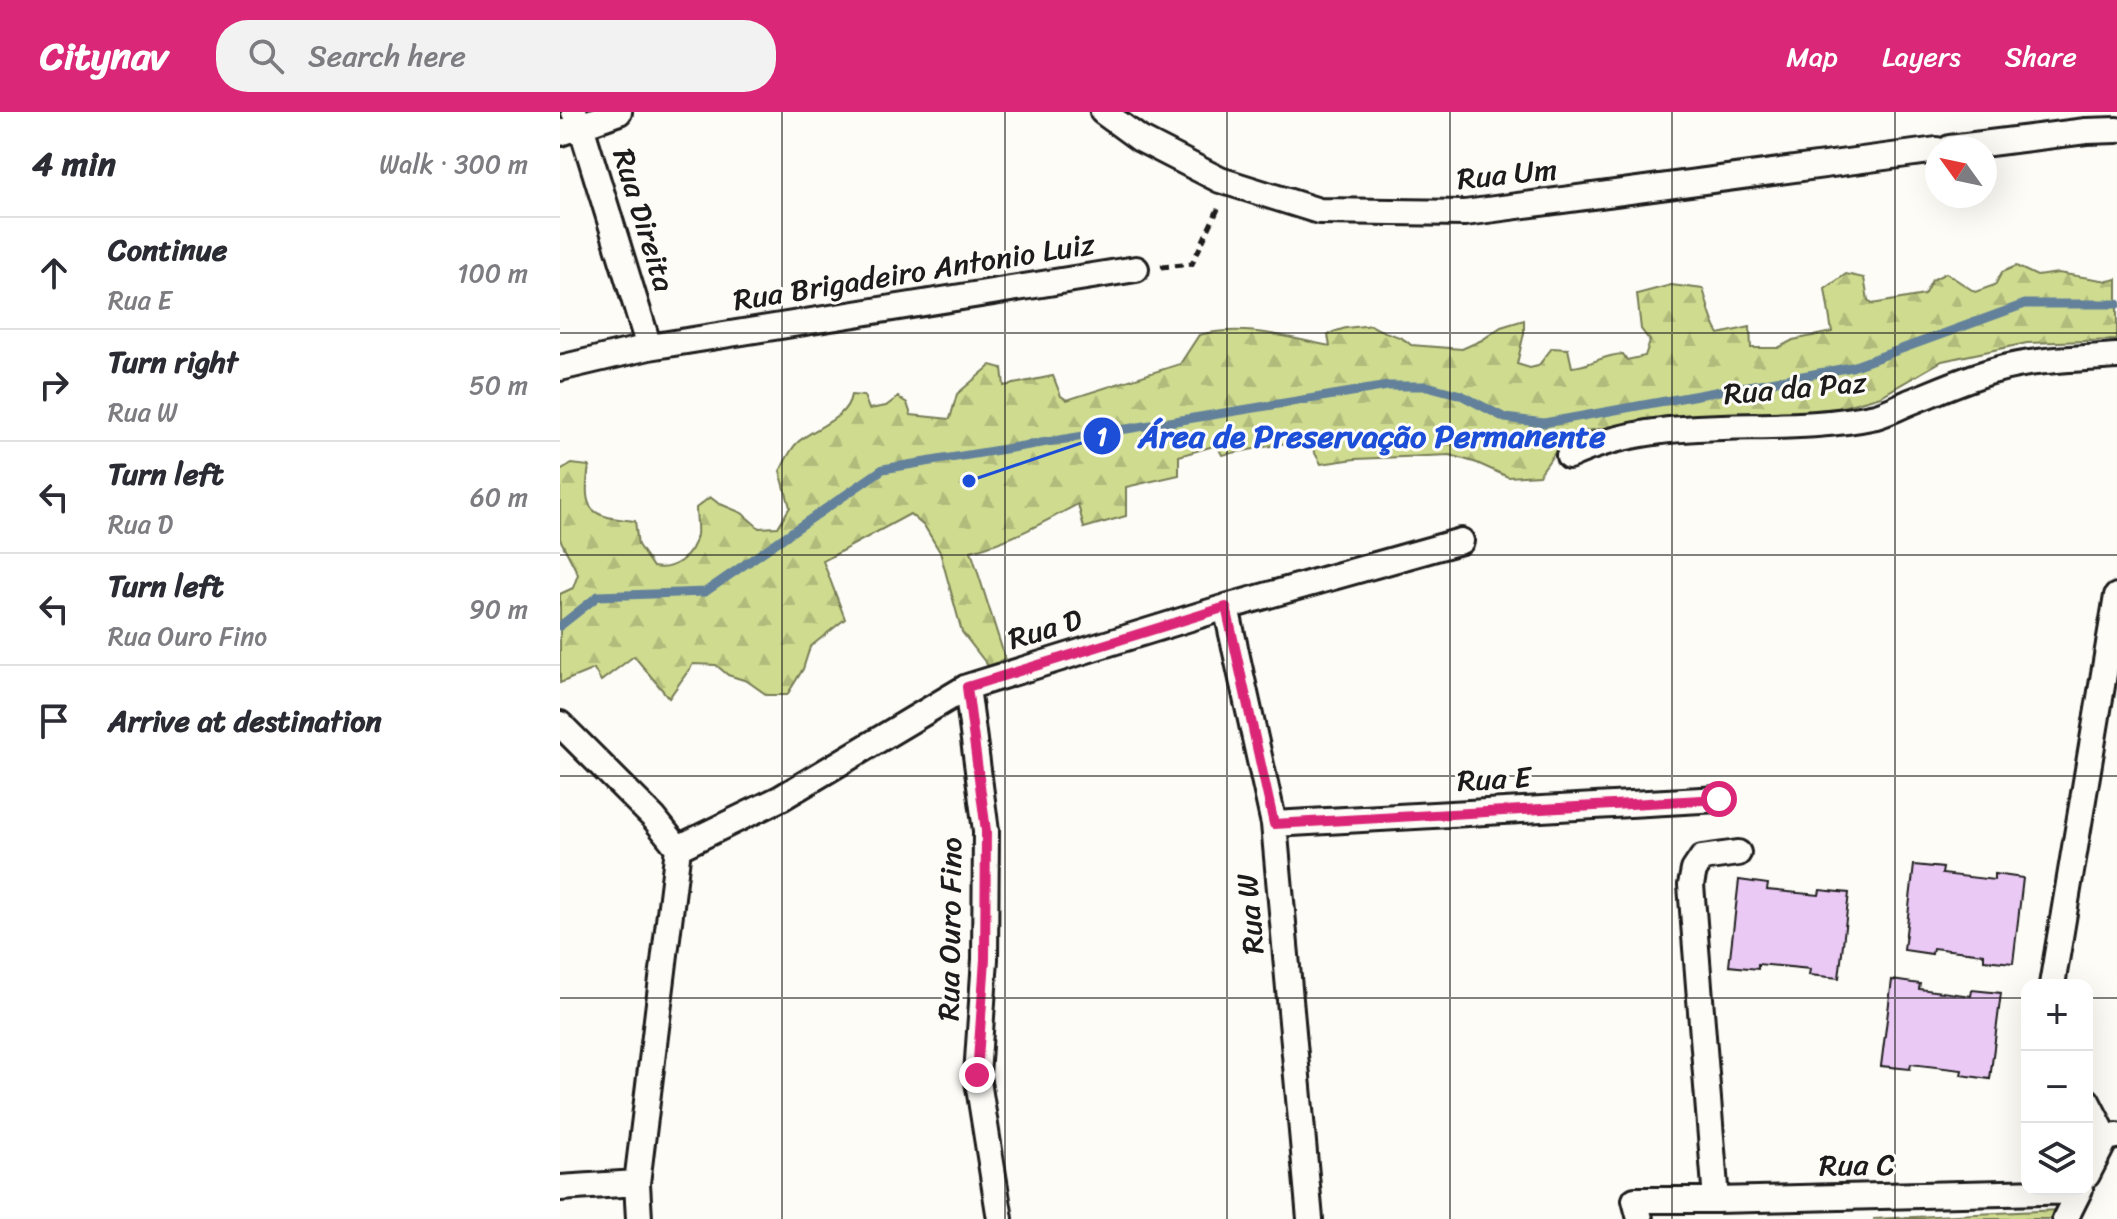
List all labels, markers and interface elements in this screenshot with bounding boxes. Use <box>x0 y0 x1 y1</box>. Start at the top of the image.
search box <box>216 20 776 92</box>
text: Citynav <box>40 23 168 90</box>
text: Search here <box>308 29 466 83</box>
text: Map <box>1786 32 1838 81</box>
text: Layers <box>1882 32 1961 81</box>
text: Share <box>2005 32 2077 81</box>
icon: search <box>244 34 288 78</box>
text: 4 min <box>32 134 116 194</box>
north arrow <box>1925 136 1997 208</box>
text: Walk · 300 m <box>379 141 528 187</box>
street label: Rua Direita <box>597 142 691 298</box>
street label: Rua Um <box>1454 142 1560 206</box>
street label: Rua Brigadeiro Antonio Luiz <box>729 217 1099 327</box>
text: Continue <box>108 223 227 277</box>
text: 100 m <box>457 250 528 296</box>
icon: ahead <box>32 251 76 295</box>
text: Rua E <box>108 277 172 323</box>
text: Turn right <box>108 335 238 389</box>
street label: Rua da Paz <box>1721 355 1869 421</box>
text: 50 m <box>469 362 528 408</box>
icon: right <box>32 363 76 407</box>
text: Rua W <box>108 389 178 435</box>
callout: Área de Preservação Permanente <box>1082 408 1622 464</box>
text: Área de Preservação Permanente <box>1136 408 1606 465</box>
text: 1 <box>1097 416 1107 458</box>
text: Turn left <box>108 447 224 501</box>
text: 60 m <box>470 474 528 520</box>
icon: left <box>32 475 76 519</box>
text: Rua D <box>108 501 173 547</box>
text: Turn left <box>108 559 224 613</box>
text: 90 m <box>469 586 528 632</box>
icon: left <box>32 587 76 631</box>
street label: Rua D <box>1001 592 1089 666</box>
text: Rua Ouro Fino <box>108 613 267 659</box>
text: Arrive at destination <box>108 694 382 748</box>
icon: arrive <box>32 699 76 743</box>
street label: Rua E <box>1456 750 1535 808</box>
route start <box>1701 781 1737 817</box>
street label: Rua Ouro Fino <box>921 837 979 1021</box>
street label: Rua W <box>1220 871 1280 957</box>
map controls <box>2021 979 2093 1195</box>
button: + <box>2021 979 2093 1051</box>
button: − <box>2021 1051 2093 1123</box>
route end <box>959 1057 995 1093</box>
button: layers <box>2021 1123 2093 1195</box>
street label: Rua C <box>1819 1137 1896 1193</box>

